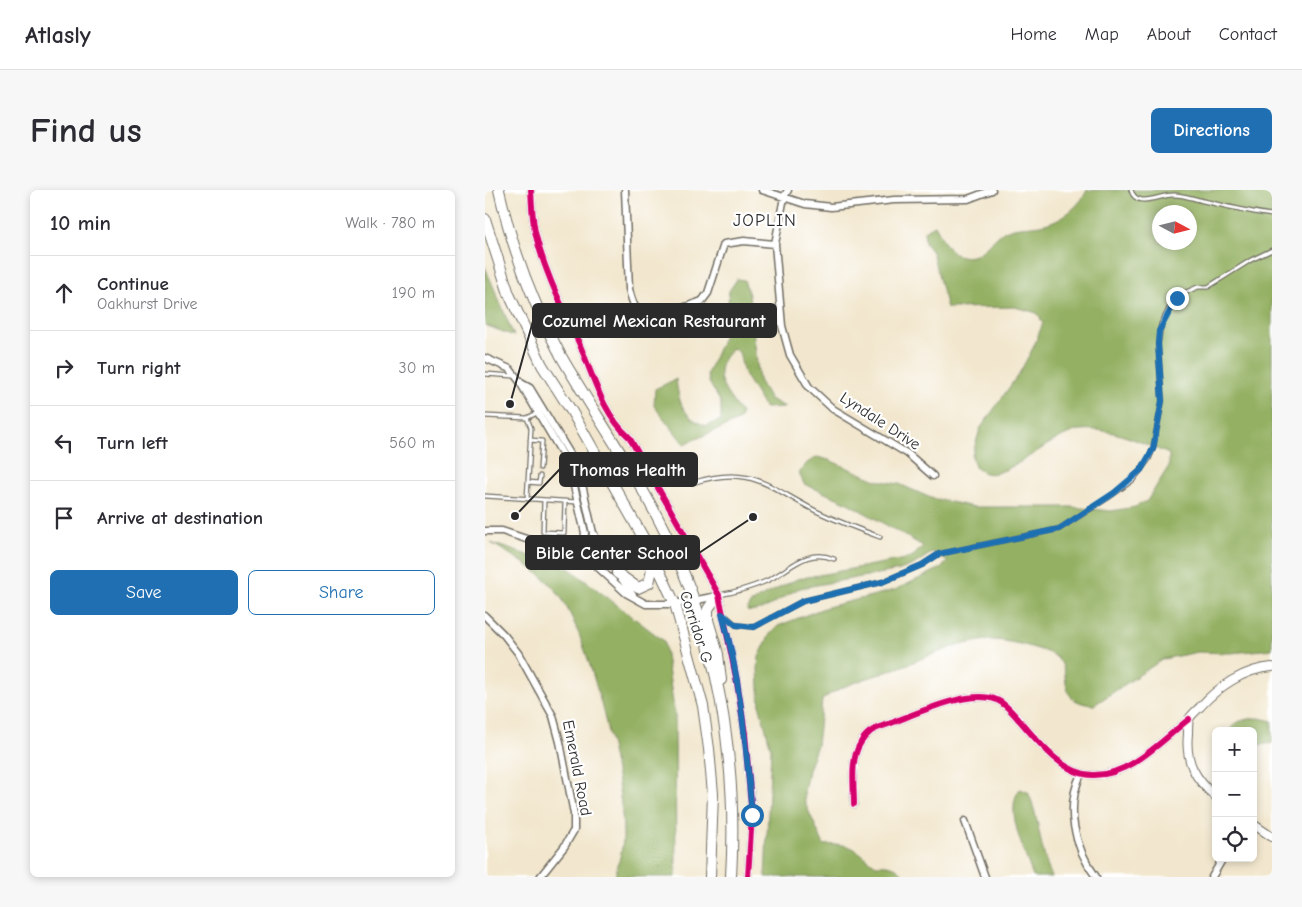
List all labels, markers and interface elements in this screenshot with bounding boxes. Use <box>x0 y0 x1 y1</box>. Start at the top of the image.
text: Atlasly <box>25 21 91 49</box>
text: Home <box>1010 24 1057 45</box>
text: Map <box>1085 24 1119 45</box>
text: About <box>1147 24 1191 45</box>
text: Contact <box>1219 24 1277 45</box>
button: Directions <box>1151 108 1272 153</box>
text: Find us <box>30 110 142 151</box>
north arrow <box>1152 205 1197 250</box>
district label: JOPLIN <box>733 210 797 231</box>
text: 10 min <box>50 211 111 235</box>
text: Walk · 780 m <box>345 214 435 232</box>
text: Continue <box>97 273 169 295</box>
icon: ahead <box>50 279 78 307</box>
text: 190 m <box>392 284 435 302</box>
route end <box>1166 287 1189 310</box>
text: Oakhurst Drive <box>97 295 197 313</box>
callout: Cozumel Mexican Restaurant <box>533 304 776 337</box>
text: Cozumel Mexican Restaurant <box>542 311 767 332</box>
icon: right <box>50 354 78 382</box>
text: Turn right <box>97 357 181 379</box>
text: 30 m <box>399 359 435 377</box>
street label: Lyndale Drive <box>836 388 924 454</box>
icon: left <box>50 429 78 457</box>
text: Turn left <box>97 432 168 454</box>
text: 560 m <box>389 434 435 452</box>
callout: Thomas Health <box>560 453 697 486</box>
text: Thomas Health <box>570 460 686 481</box>
icon: arrive <box>50 504 78 532</box>
text: Arrive at destination <box>97 507 263 529</box>
callout: Bible Center School <box>526 536 699 569</box>
text: Bible Center School <box>536 543 688 564</box>
button: Save <box>50 570 238 615</box>
button: Share <box>248 570 435 615</box>
street label: Corridor G <box>676 589 716 665</box>
street label: Emerald Road <box>559 719 595 817</box>
map controls <box>1212 727 1257 862</box>
button: + <box>1212 727 1257 772</box>
button: − <box>1212 772 1257 817</box>
route start <box>741 804 764 827</box>
button: locate <box>1212 817 1257 862</box>

